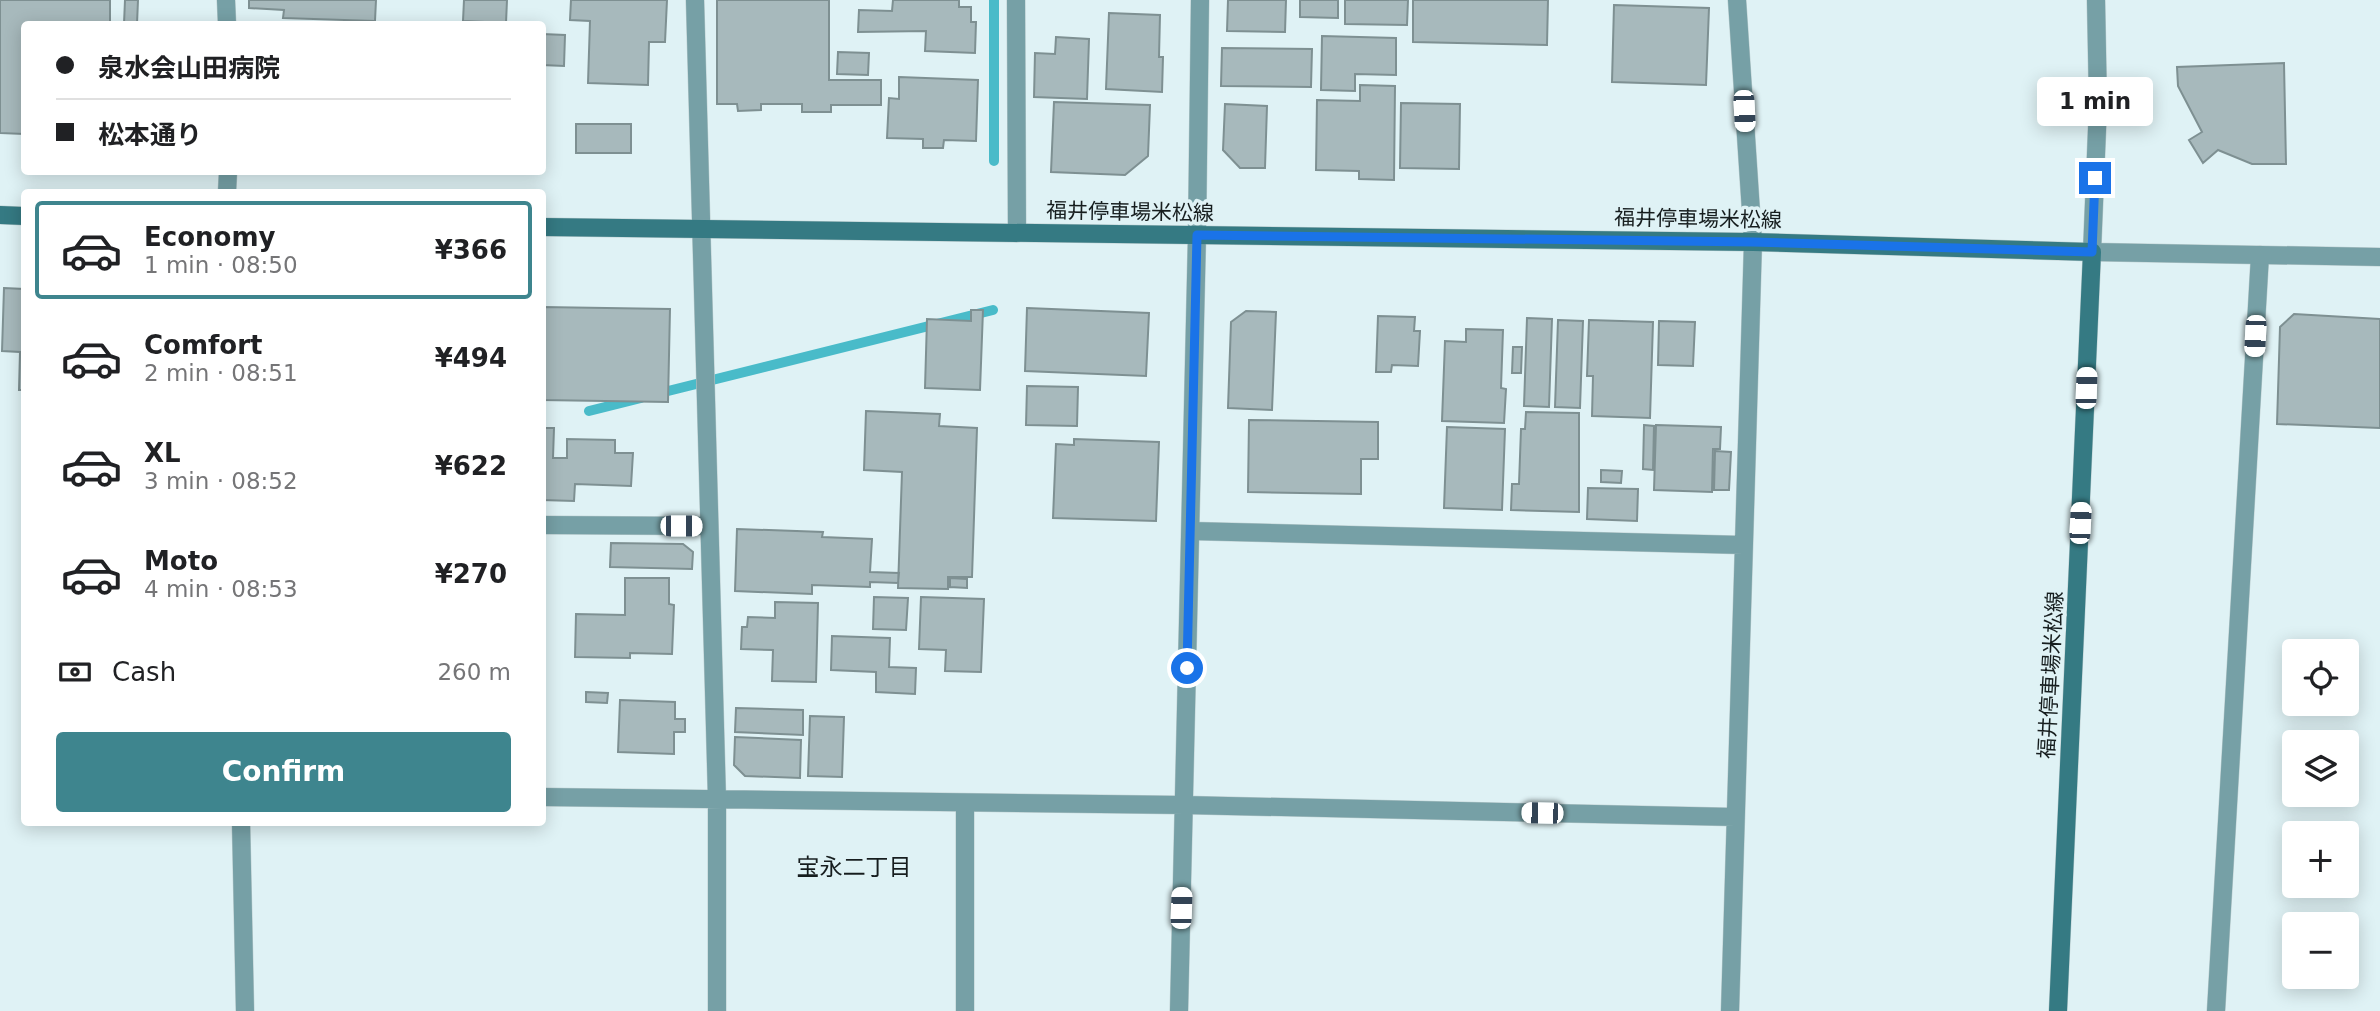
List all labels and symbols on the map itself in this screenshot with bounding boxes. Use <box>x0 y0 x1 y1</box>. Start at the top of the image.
callout: 1 min <box>2037 76 2153 125</box>
car <box>1733 89 1756 133</box>
route end <box>2079 162 2111 194</box>
street label: 福井停車場米松線 <box>1046 199 1214 225</box>
street label: 福井停車場米松線 <box>1614 206 1782 232</box>
car <box>2244 314 2267 358</box>
car <box>2075 367 2098 409</box>
car <box>2069 501 2092 545</box>
car <box>661 516 703 537</box>
street label: 福井停車場米松線 <box>2035 590 2067 760</box>
route start <box>1171 652 1203 684</box>
car <box>1521 802 1564 824</box>
district label: 宝永二丁目 <box>797 854 912 880</box>
car <box>1170 887 1193 929</box>

